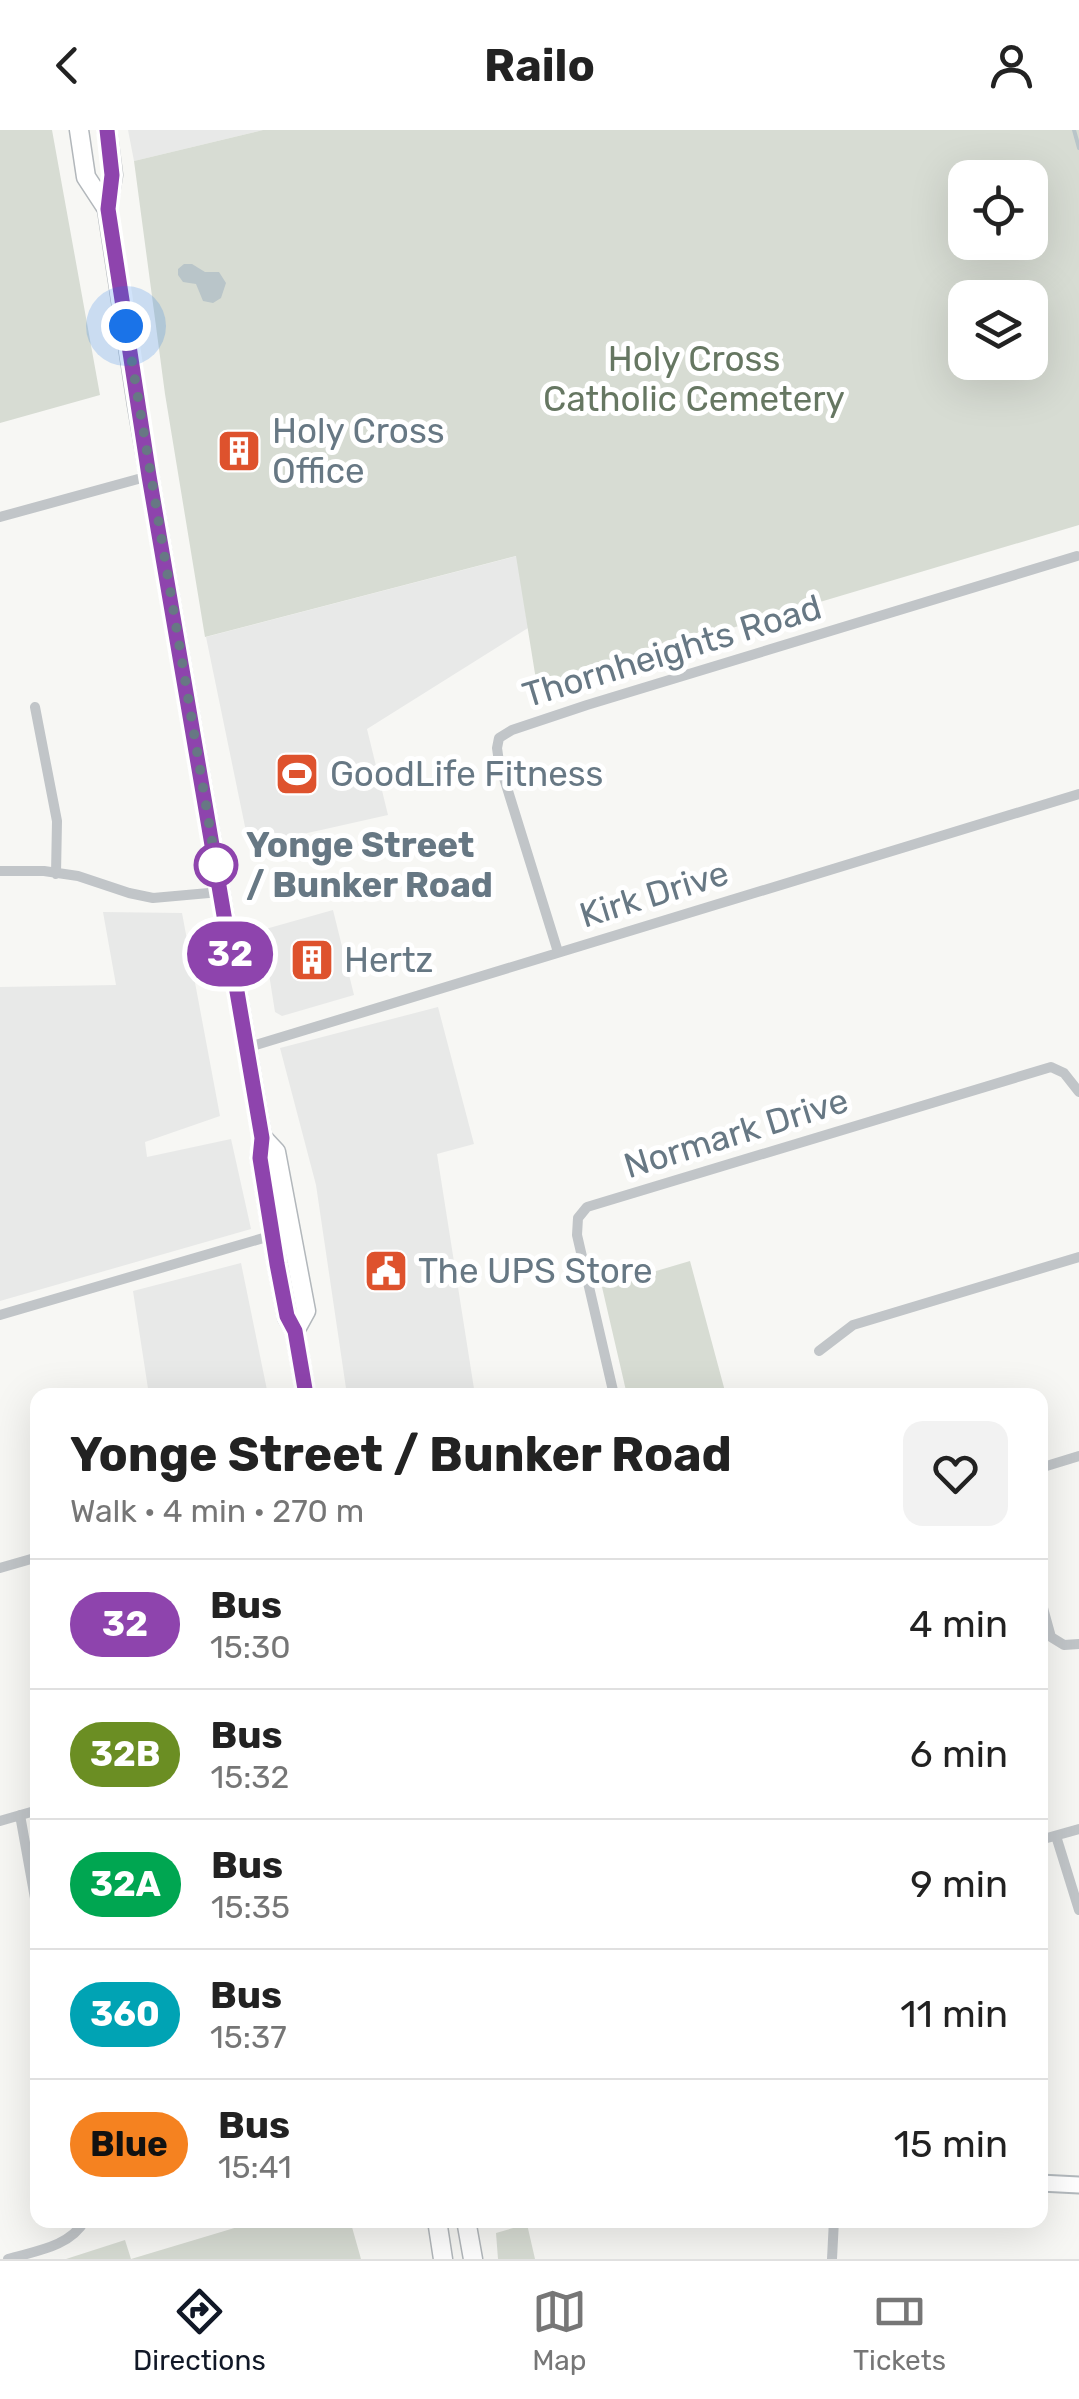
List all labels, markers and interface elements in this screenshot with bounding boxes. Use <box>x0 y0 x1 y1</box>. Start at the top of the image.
icon: back <box>40 38 95 93</box>
icon: person <box>984 38 1039 93</box>
text: Railo <box>484 39 595 92</box>
map controls <box>948 160 1048 380</box>
button: locate <box>948 160 1048 260</box>
button: layers <box>948 280 1048 380</box>
your location <box>101 301 151 351</box>
park label: Holy Cross Catholic Cemetery <box>543 338 845 420</box>
place label: Holy Cross Office <box>272 410 445 492</box>
building icon: Holy Cross Office <box>216 428 262 474</box>
street label: Thornheights Road <box>518 586 826 716</box>
sports icon: GoodLife Fitness <box>274 751 320 797</box>
place label: GoodLife Fitness <box>330 753 603 795</box>
place label: Yonge Street / Bunker Road <box>246 824 493 906</box>
marker: Yonge Street / Bunker Road <box>195 844 237 886</box>
street label: Kirk Drive <box>575 852 733 936</box>
line badge: 32 <box>185 922 275 986</box>
text: 32 <box>207 933 253 975</box>
building icon: Hertz <box>289 937 335 983</box>
place label: Hertz <box>344 939 433 981</box>
street label: Normark Drive <box>619 1079 853 1187</box>
public building icon: The UPS Store <box>363 1248 409 1294</box>
place label: The UPS Store <box>418 1250 653 1292</box>
button: heart <box>903 1421 1008 1526</box>
text: Yonge Street / Bunker Road <box>70 1426 732 1483</box>
text: Walk · 4 min · 270 m <box>70 1492 364 1530</box>
text: Bus <box>210 1582 282 1628</box>
text: 4 min <box>909 1601 1008 1647</box>
text: 32 <box>102 1603 148 1645</box>
text: 15:30 <box>210 1628 290 1666</box>
text: Bus <box>210 1712 283 1758</box>
text: 6 min <box>910 1731 1008 1777</box>
text: 32B <box>90 1733 160 1775</box>
text: 15:32 <box>210 1758 289 1796</box>
text: Bus <box>211 1842 283 1888</box>
text: 9 min <box>910 1861 1008 1907</box>
text: 32A <box>90 1863 161 1905</box>
text: 15:35 <box>211 1888 290 1926</box>
text: Bus <box>210 1972 282 2018</box>
text: 11 min <box>900 1991 1008 2037</box>
text: 360 <box>90 1993 160 2035</box>
text: 15:37 <box>210 2018 287 2056</box>
text: Bus <box>218 2102 290 2148</box>
text: 15 min <box>894 2121 1008 2167</box>
text: Blue <box>90 2123 168 2165</box>
text: 15:41 <box>218 2148 292 2186</box>
tab: Directions <box>133 2284 266 2377</box>
tab: Map <box>532 2284 587 2377</box>
tab: Tickets <box>853 2284 946 2377</box>

